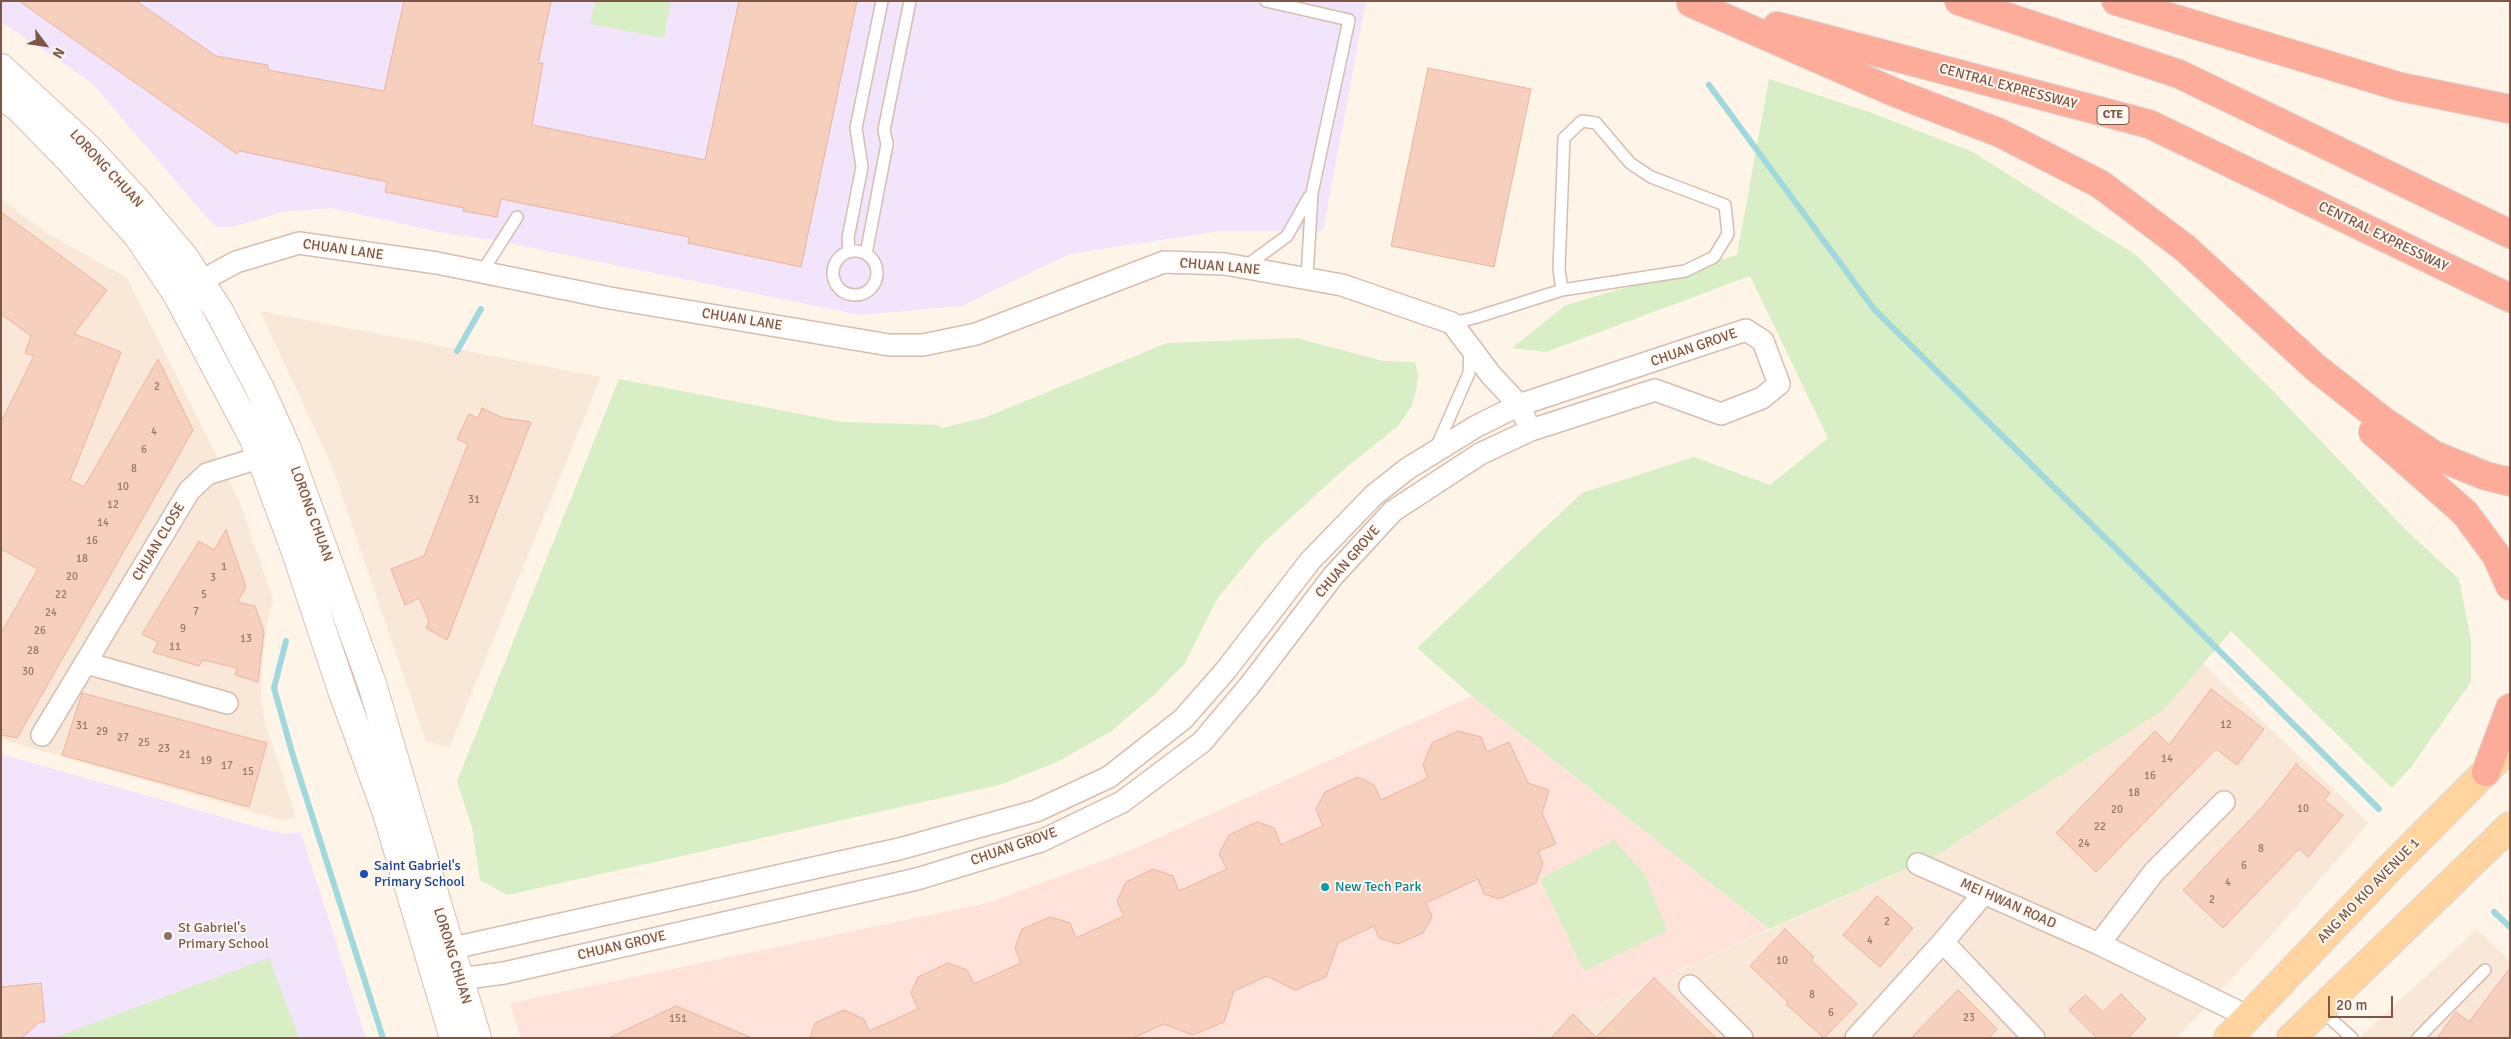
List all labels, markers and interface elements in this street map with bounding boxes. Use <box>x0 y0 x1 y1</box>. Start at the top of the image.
north arrow <box>20 20 70 70</box>
text: N <box>48 44 68 62</box>
street label: CENTRAL EXPRESSWAY <box>1937 61 2079 113</box>
road number: CTE <box>2097 106 2129 124</box>
street label: LORONG CHUAN <box>66 127 146 211</box>
street label: CENTRAL EXPRESSWAY <box>2315 198 2451 276</box>
street label: CHUAN LANE <box>302 236 384 264</box>
street label: CHUAN LANE <box>1179 255 1261 279</box>
street label: CHUAN LANE <box>701 305 783 335</box>
street label: CHUAN GROVE <box>1649 325 1739 371</box>
house number: 2 <box>154 380 160 394</box>
house number: 4 <box>151 425 157 439</box>
house number: 6 <box>141 443 147 457</box>
house number: 8 <box>131 462 137 476</box>
street label: LORONG CHUAN <box>286 464 336 564</box>
house number: 10 <box>117 480 129 494</box>
house number: 31 <box>468 493 480 507</box>
house number: 12 <box>107 498 119 512</box>
street label: CHUAN CLOSE <box>129 500 189 584</box>
house number: 14 <box>97 516 109 530</box>
street label: CHUAN GROVE <box>1312 522 1384 602</box>
house number: 16 <box>86 534 98 548</box>
house number: 18 <box>76 552 88 566</box>
house number: 1 <box>221 560 227 574</box>
house number: 20 <box>66 570 78 584</box>
house number: 3 <box>210 571 216 585</box>
house number: 22 <box>55 588 67 602</box>
house number: 5 <box>201 588 207 602</box>
house number: 7 <box>193 605 199 619</box>
house number: 24 <box>45 606 57 620</box>
house number: 9 <box>180 622 186 636</box>
house number: 26 <box>34 624 46 638</box>
house number: 13 <box>240 632 252 646</box>
house number: 11 <box>169 640 181 654</box>
house number: 28 <box>27 644 39 658</box>
house number: 30 <box>22 665 34 679</box>
house number: 12 <box>2220 718 2232 732</box>
house number: 31 <box>76 719 88 733</box>
house number: 29 <box>96 725 108 739</box>
house number: 27 <box>117 731 129 745</box>
house number: 25 <box>138 736 150 750</box>
house number: 23 <box>158 742 170 756</box>
house number: 21 <box>179 748 191 762</box>
house number: 14 <box>2161 752 2173 766</box>
house number: 19 <box>200 754 212 768</box>
house number: 17 <box>221 759 233 773</box>
house number: 15 <box>242 765 254 779</box>
house number: 16 <box>2144 769 2156 783</box>
house number: 18 <box>2128 786 2140 800</box>
house number: 10 <box>2297 802 2309 816</box>
house number: 20 <box>2111 803 2123 817</box>
house number: 22 <box>2094 820 2106 834</box>
street label: CHUAN GROVE <box>969 824 1059 870</box>
street label: ANG MO KIO AVENUE 1 <box>2314 835 2424 947</box>
house number: 24 <box>2078 837 2090 851</box>
house number: 8 <box>2258 842 2264 856</box>
place label: Saint Gabriel's Primary School <box>374 858 465 890</box>
house number: 6 <box>2241 859 2247 873</box>
marker: Saint Gabriel's Primary School <box>358 868 370 880</box>
street label: MEI HWAN ROAD <box>1957 875 2059 933</box>
house number: 4 <box>2225 876 2231 890</box>
place label: New Tech Park <box>1335 879 1421 895</box>
marker: New Tech Park <box>1319 881 1331 893</box>
house number: 2 <box>2209 893 2215 907</box>
street label: LORONG CHUAN <box>429 906 475 1006</box>
house number: 2 <box>1884 915 1890 929</box>
place label: St Gabriel's Primary School <box>178 920 269 952</box>
street label: CHUAN GROVE <box>576 928 668 964</box>
marker: St Gabriel's Primary School <box>162 930 174 942</box>
house number: 4 <box>1867 934 1873 948</box>
house number: 10 <box>1776 954 1788 968</box>
scale bar <box>2331 986 2396 1018</box>
house number: 8 <box>1809 988 1815 1002</box>
text: 20 m <box>2336 996 2367 1014</box>
house number: 6 <box>1828 1006 1834 1020</box>
house number: 23 <box>1963 1011 1975 1025</box>
house number: 151 <box>669 1012 687 1026</box>

